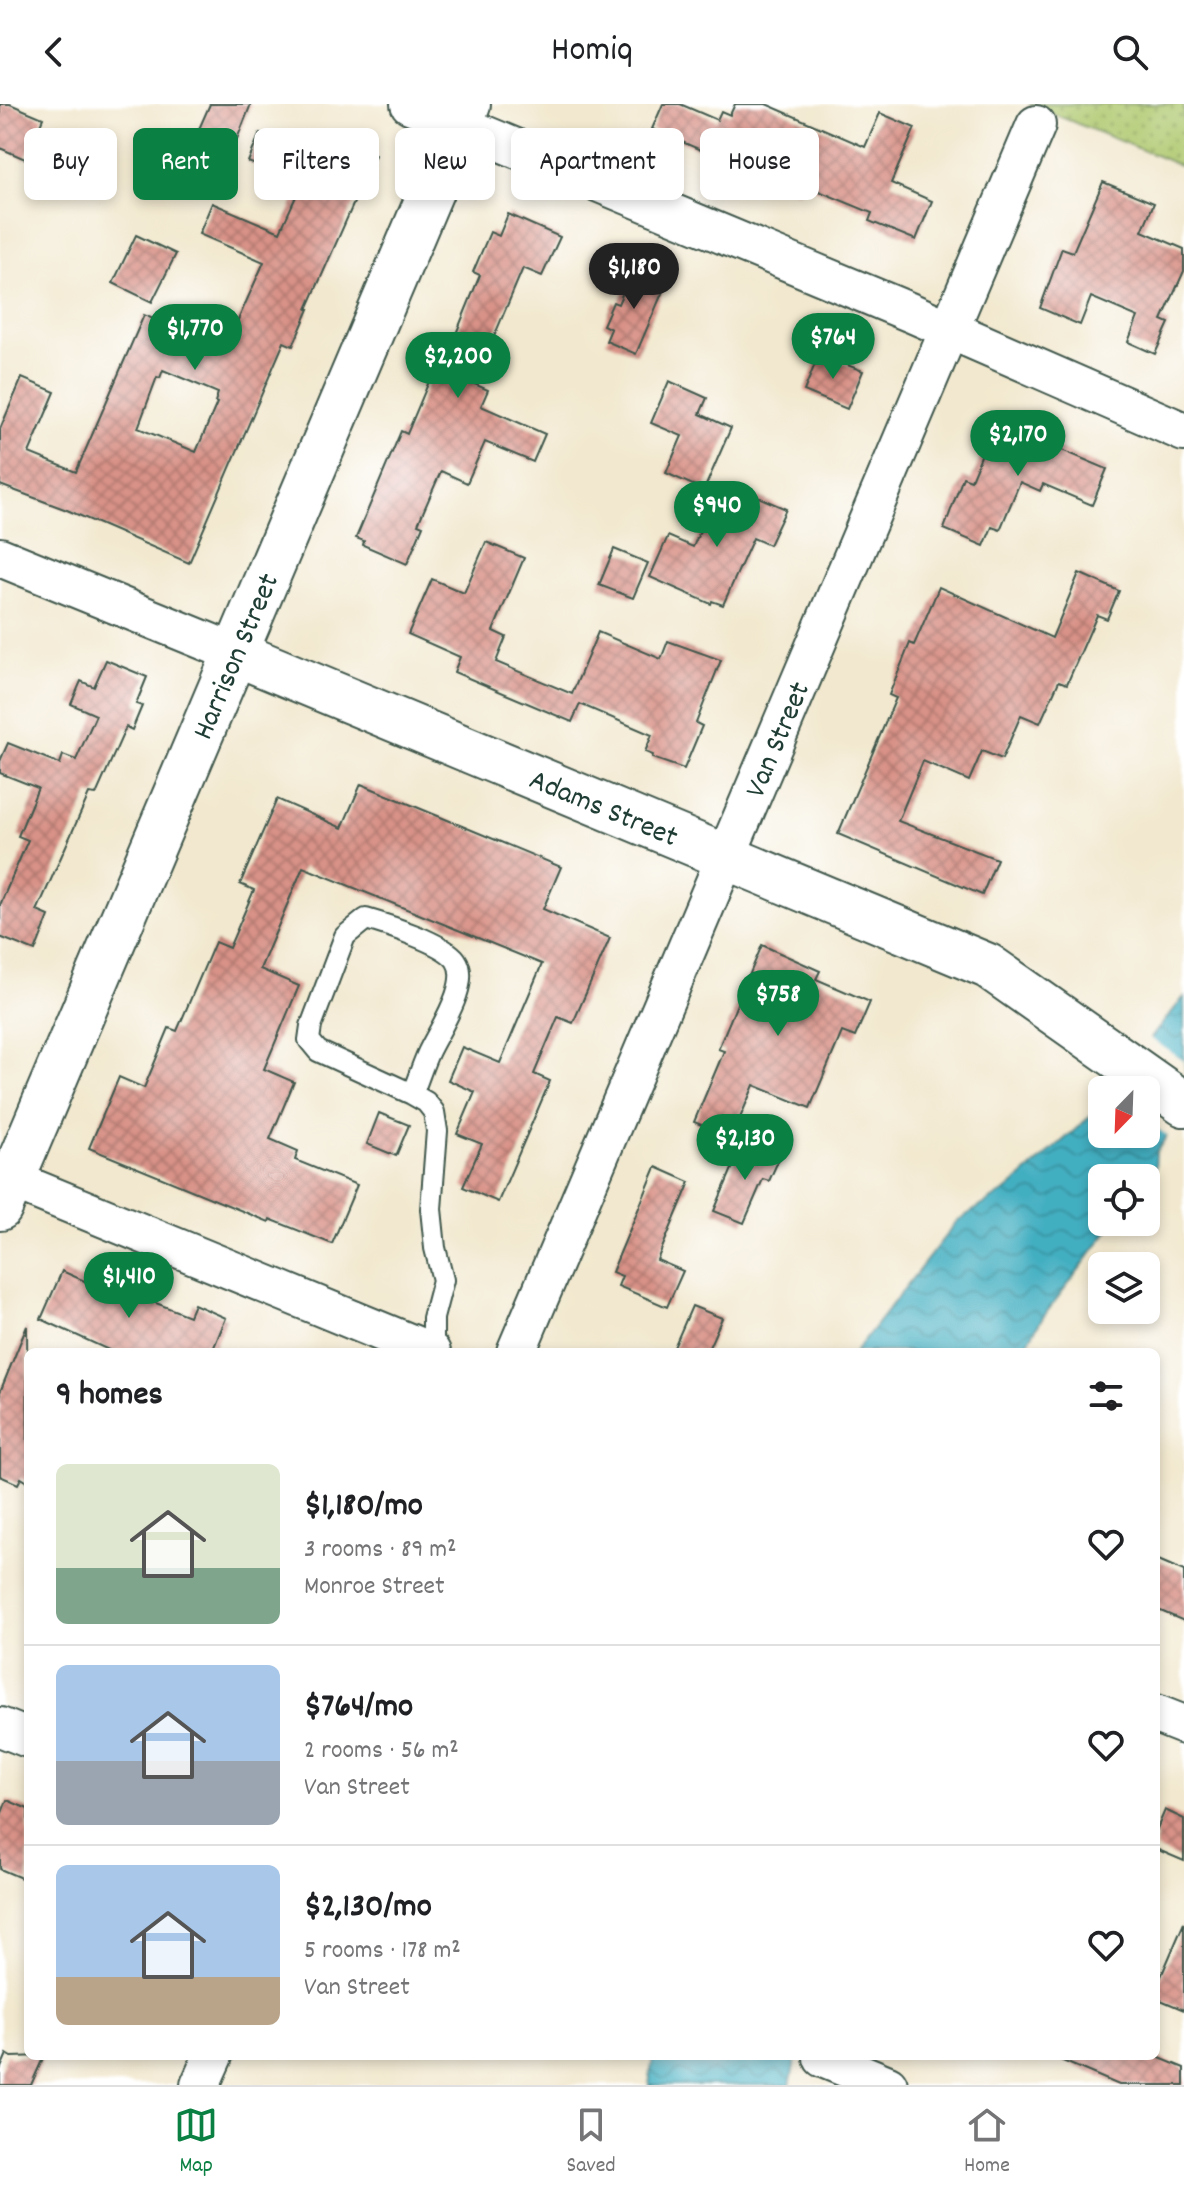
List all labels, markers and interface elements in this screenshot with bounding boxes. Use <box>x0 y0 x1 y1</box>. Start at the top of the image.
text: Homiq <box>551 26 633 78</box>
icon: back <box>32 30 76 74</box>
icon: search <box>1108 30 1152 74</box>
chip: Buy <box>24 128 117 200</box>
chip: Rent <box>133 128 238 200</box>
chip: Filters <box>254 128 379 200</box>
chip: New <box>395 128 495 200</box>
chip: Apartment <box>511 128 684 200</box>
chip: House <box>700 128 819 200</box>
pin: $1,180 <box>569 243 699 311</box>
text: $1,180 <box>607 250 661 287</box>
pin: $1,770 <box>130 304 260 372</box>
text: $1,770 <box>166 311 224 348</box>
pin: $764 <box>786 313 880 381</box>
text: $764 <box>810 320 856 357</box>
pin: $2,200 <box>393 332 523 400</box>
text: $2,200 <box>423 339 493 376</box>
pin: $2,170 <box>953 410 1083 478</box>
text: $2,170 <box>988 417 1048 454</box>
pin: $940 <box>670 481 764 549</box>
text: $940 <box>692 488 742 525</box>
street label: Harrison Street <box>184 568 293 747</box>
street label: Van Street <box>736 676 824 805</box>
street label: Adams Street <box>522 761 684 861</box>
pin: $758 <box>731 970 825 1038</box>
text: $758 <box>755 977 801 1014</box>
north arrow <box>1088 1076 1160 1148</box>
map controls <box>1088 1076 1160 1324</box>
pin: $2,130 <box>680 1114 810 1182</box>
text: $2,130 <box>715 1121 775 1158</box>
button: locate <box>1088 1164 1160 1236</box>
pin: $1,410 <box>64 1252 194 1320</box>
button: layers <box>1088 1252 1160 1324</box>
text: $1,410 <box>102 1259 156 1296</box>
text: 9 homes <box>56 1372 163 1421</box>
icon: filters <box>1084 1374 1128 1418</box>
text: $1,180/mo <box>304 1483 423 1532</box>
icon: home <box>120 1496 216 1592</box>
icon: heart <box>1084 1522 1128 1566</box>
text: 3 rooms · 89 m² <box>304 1532 457 1569</box>
text: Monroe Street <box>304 1569 445 1606</box>
text: $764/mo <box>304 1684 413 1733</box>
icon: home <box>120 1697 216 1793</box>
icon: heart <box>1084 1723 1128 1767</box>
text: 2 rooms · 56 m² <box>304 1733 459 1770</box>
text: Van Street <box>304 1770 410 1807</box>
text: $2,130/mo <box>304 1884 432 1933</box>
icon: home <box>120 1897 216 1993</box>
icon: heart <box>1084 1923 1128 1967</box>
text: 5 rooms · 178 m² <box>304 1933 461 1970</box>
text: Van Street <box>304 1970 410 2007</box>
tab: Map <box>174 2103 218 2182</box>
tab: Saved <box>566 2103 616 2182</box>
tab: Home <box>964 2103 1010 2182</box>

